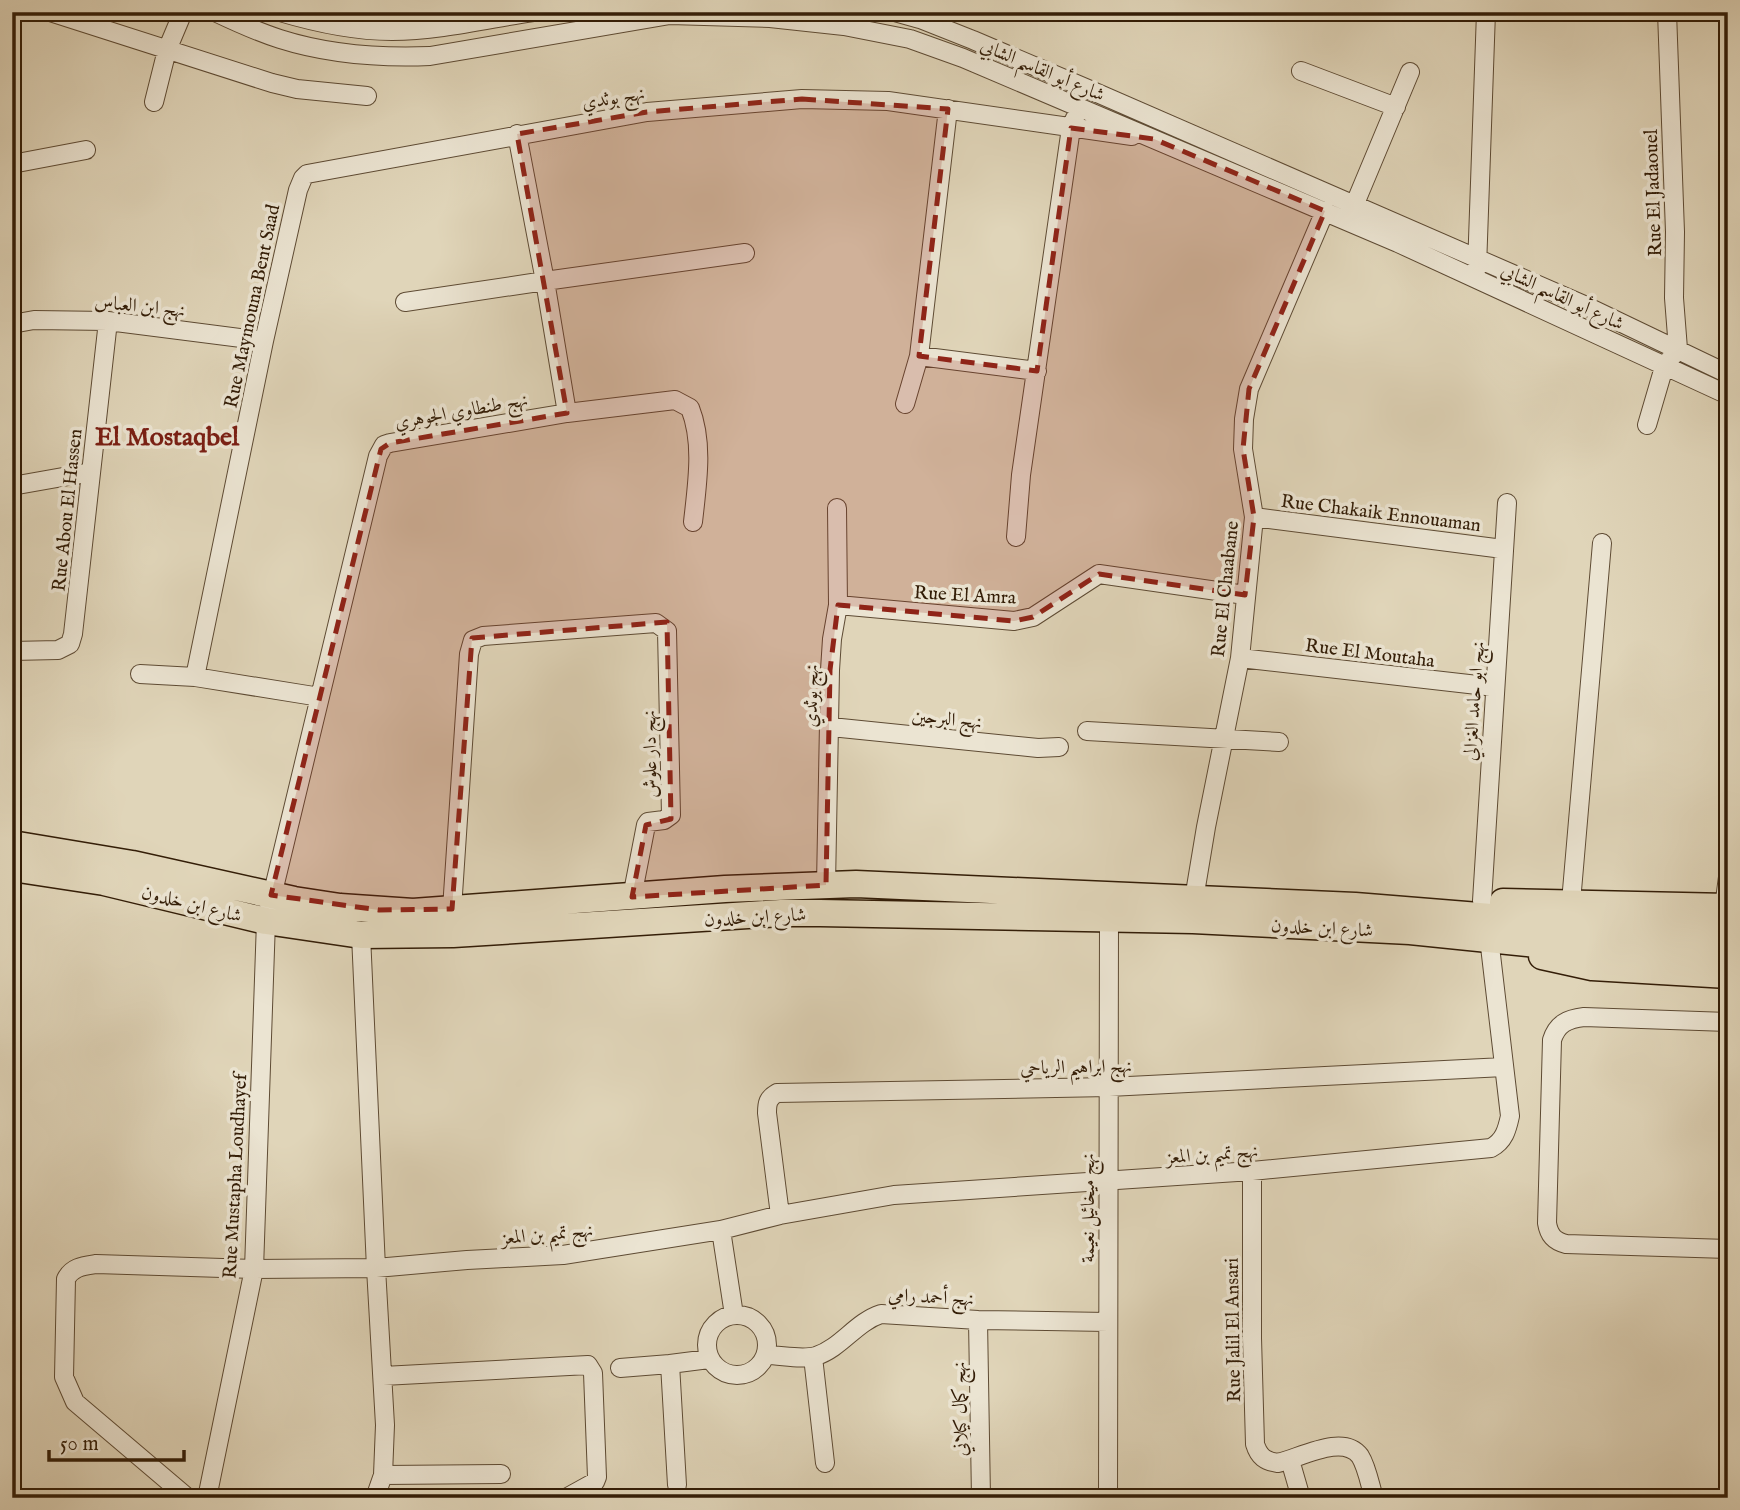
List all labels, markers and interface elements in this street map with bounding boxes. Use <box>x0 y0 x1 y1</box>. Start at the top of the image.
street label: شارع أبو القاسم الشابي <box>974 32 1109 113</box>
street label: نهج بوثدي <box>580 82 647 120</box>
street label: Rue El Jadaouel <box>1640 128 1668 257</box>
street label: Rue Maymouna Bent Saad <box>220 201 286 411</box>
street label: شارع أبو القاسم الشابي <box>1494 257 1628 342</box>
street label: نهج ابن العباس <box>93 290 186 328</box>
street label: نهج طنطاوي الجوهري <box>393 388 531 439</box>
district label: El Mostaqbel <box>95 421 240 454</box>
street label: Rue Abou El Hassen <box>48 428 88 593</box>
street label: Rue Chakaik Ennouaman <box>1279 490 1482 538</box>
street label: Rue El Chaabane <box>1207 520 1245 659</box>
street label: Rue El Amra <box>913 581 1017 611</box>
street label: Rue El Moutaha <box>1304 634 1437 674</box>
street label: نهج ابو حامد الغزالي <box>1459 641 1495 762</box>
street label: نهج بوثدي <box>799 664 829 728</box>
street label: نهج البرجين <box>910 704 983 740</box>
street label: نهج دار علوش <box>638 710 668 798</box>
street label: شارع ابن خلدون <box>138 881 244 931</box>
street label: شارع ابن خلدون <box>703 903 807 935</box>
street label: شارع ابن خلدون <box>1270 914 1374 946</box>
street label: نهج ابراهيم الرياحي <box>1020 1055 1132 1087</box>
street label: Rue Mustapha Loudhayef <box>219 1070 254 1279</box>
street label: نهج تميم بن المعز <box>1163 1140 1259 1176</box>
street label: نهج ميخائيل نعيمة <box>1077 1153 1105 1263</box>
street label: نهج تميم بن المعز <box>498 1219 595 1257</box>
street label: Rue Jalil El Ansari <box>1221 1257 1247 1402</box>
street label: نهج أحمد رامي <box>887 1282 975 1316</box>
street label: نهج كمال كيلاني <box>948 1361 978 1457</box>
scale bar <box>49 1419 184 1463</box>
text: 50 m <box>60 1431 99 1458</box>

